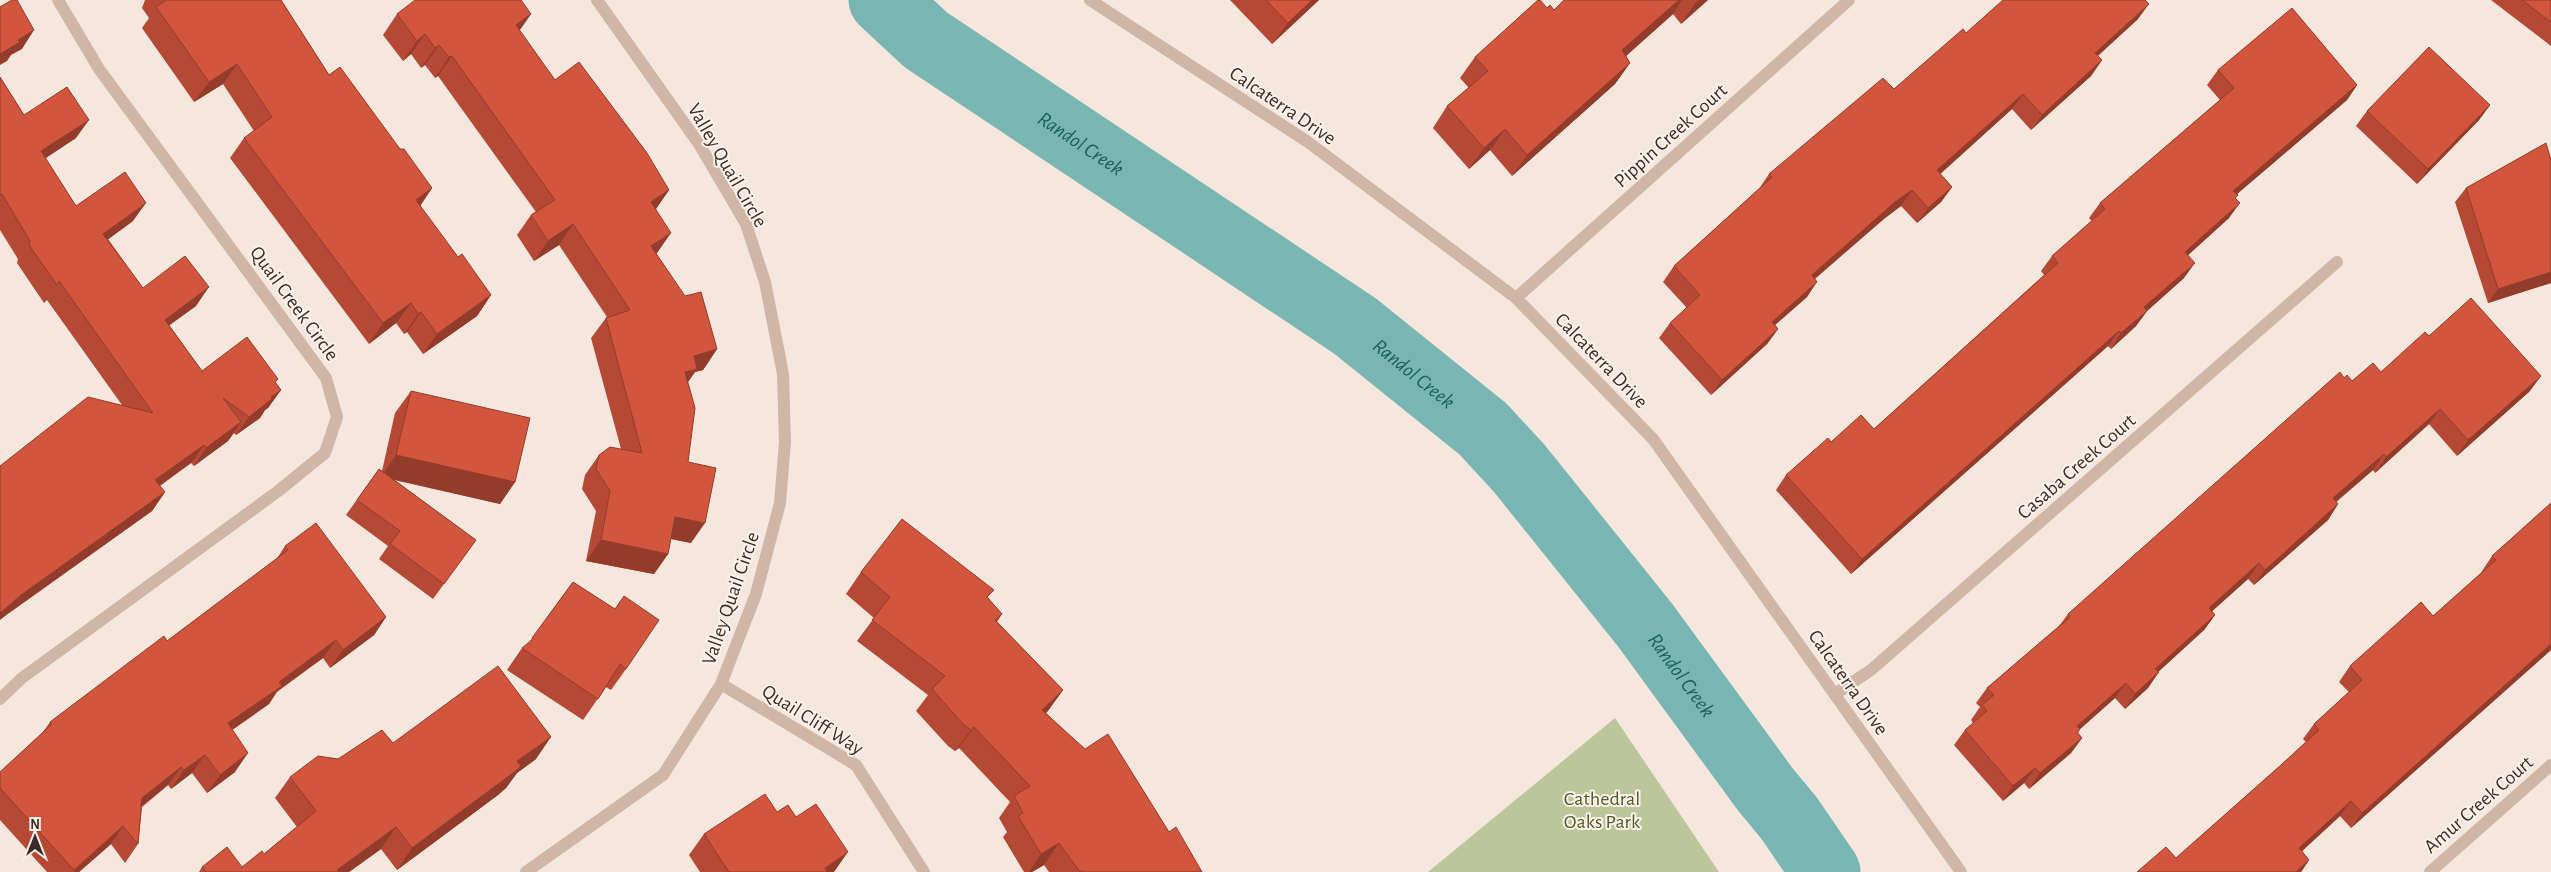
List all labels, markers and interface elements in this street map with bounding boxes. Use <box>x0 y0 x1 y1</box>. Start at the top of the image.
street label: Calcaterra Drive <box>1226 63 1339 149</box>
street label: Pippin Creek Court <box>1610 80 1731 191</box>
street label: Valley Quail Circle <box>684 100 771 231</box>
water label: Randol Creek <box>1034 108 1128 180</box>
street label: Quail Creek Circle <box>246 243 342 365</box>
street label: Calcaterra Drive <box>1551 309 1651 412</box>
water label: Randol Creek <box>1369 335 1459 413</box>
street label: Casaba Creek Court <box>2014 410 2140 523</box>
street label: Valley Quail Circle <box>699 529 763 667</box>
street label: Calcaterra Drive <box>1805 626 1892 739</box>
water label: Randol Creek <box>1644 630 1719 721</box>
street label: Quail Cliff Way <box>758 681 867 759</box>
street label: Amur Creek Court <box>2420 752 2537 857</box>
park label: Cathedral Oaks Park <box>1564 789 1640 832</box>
north arrow <box>10 812 60 862</box>
text: N <box>30 818 40 832</box>

